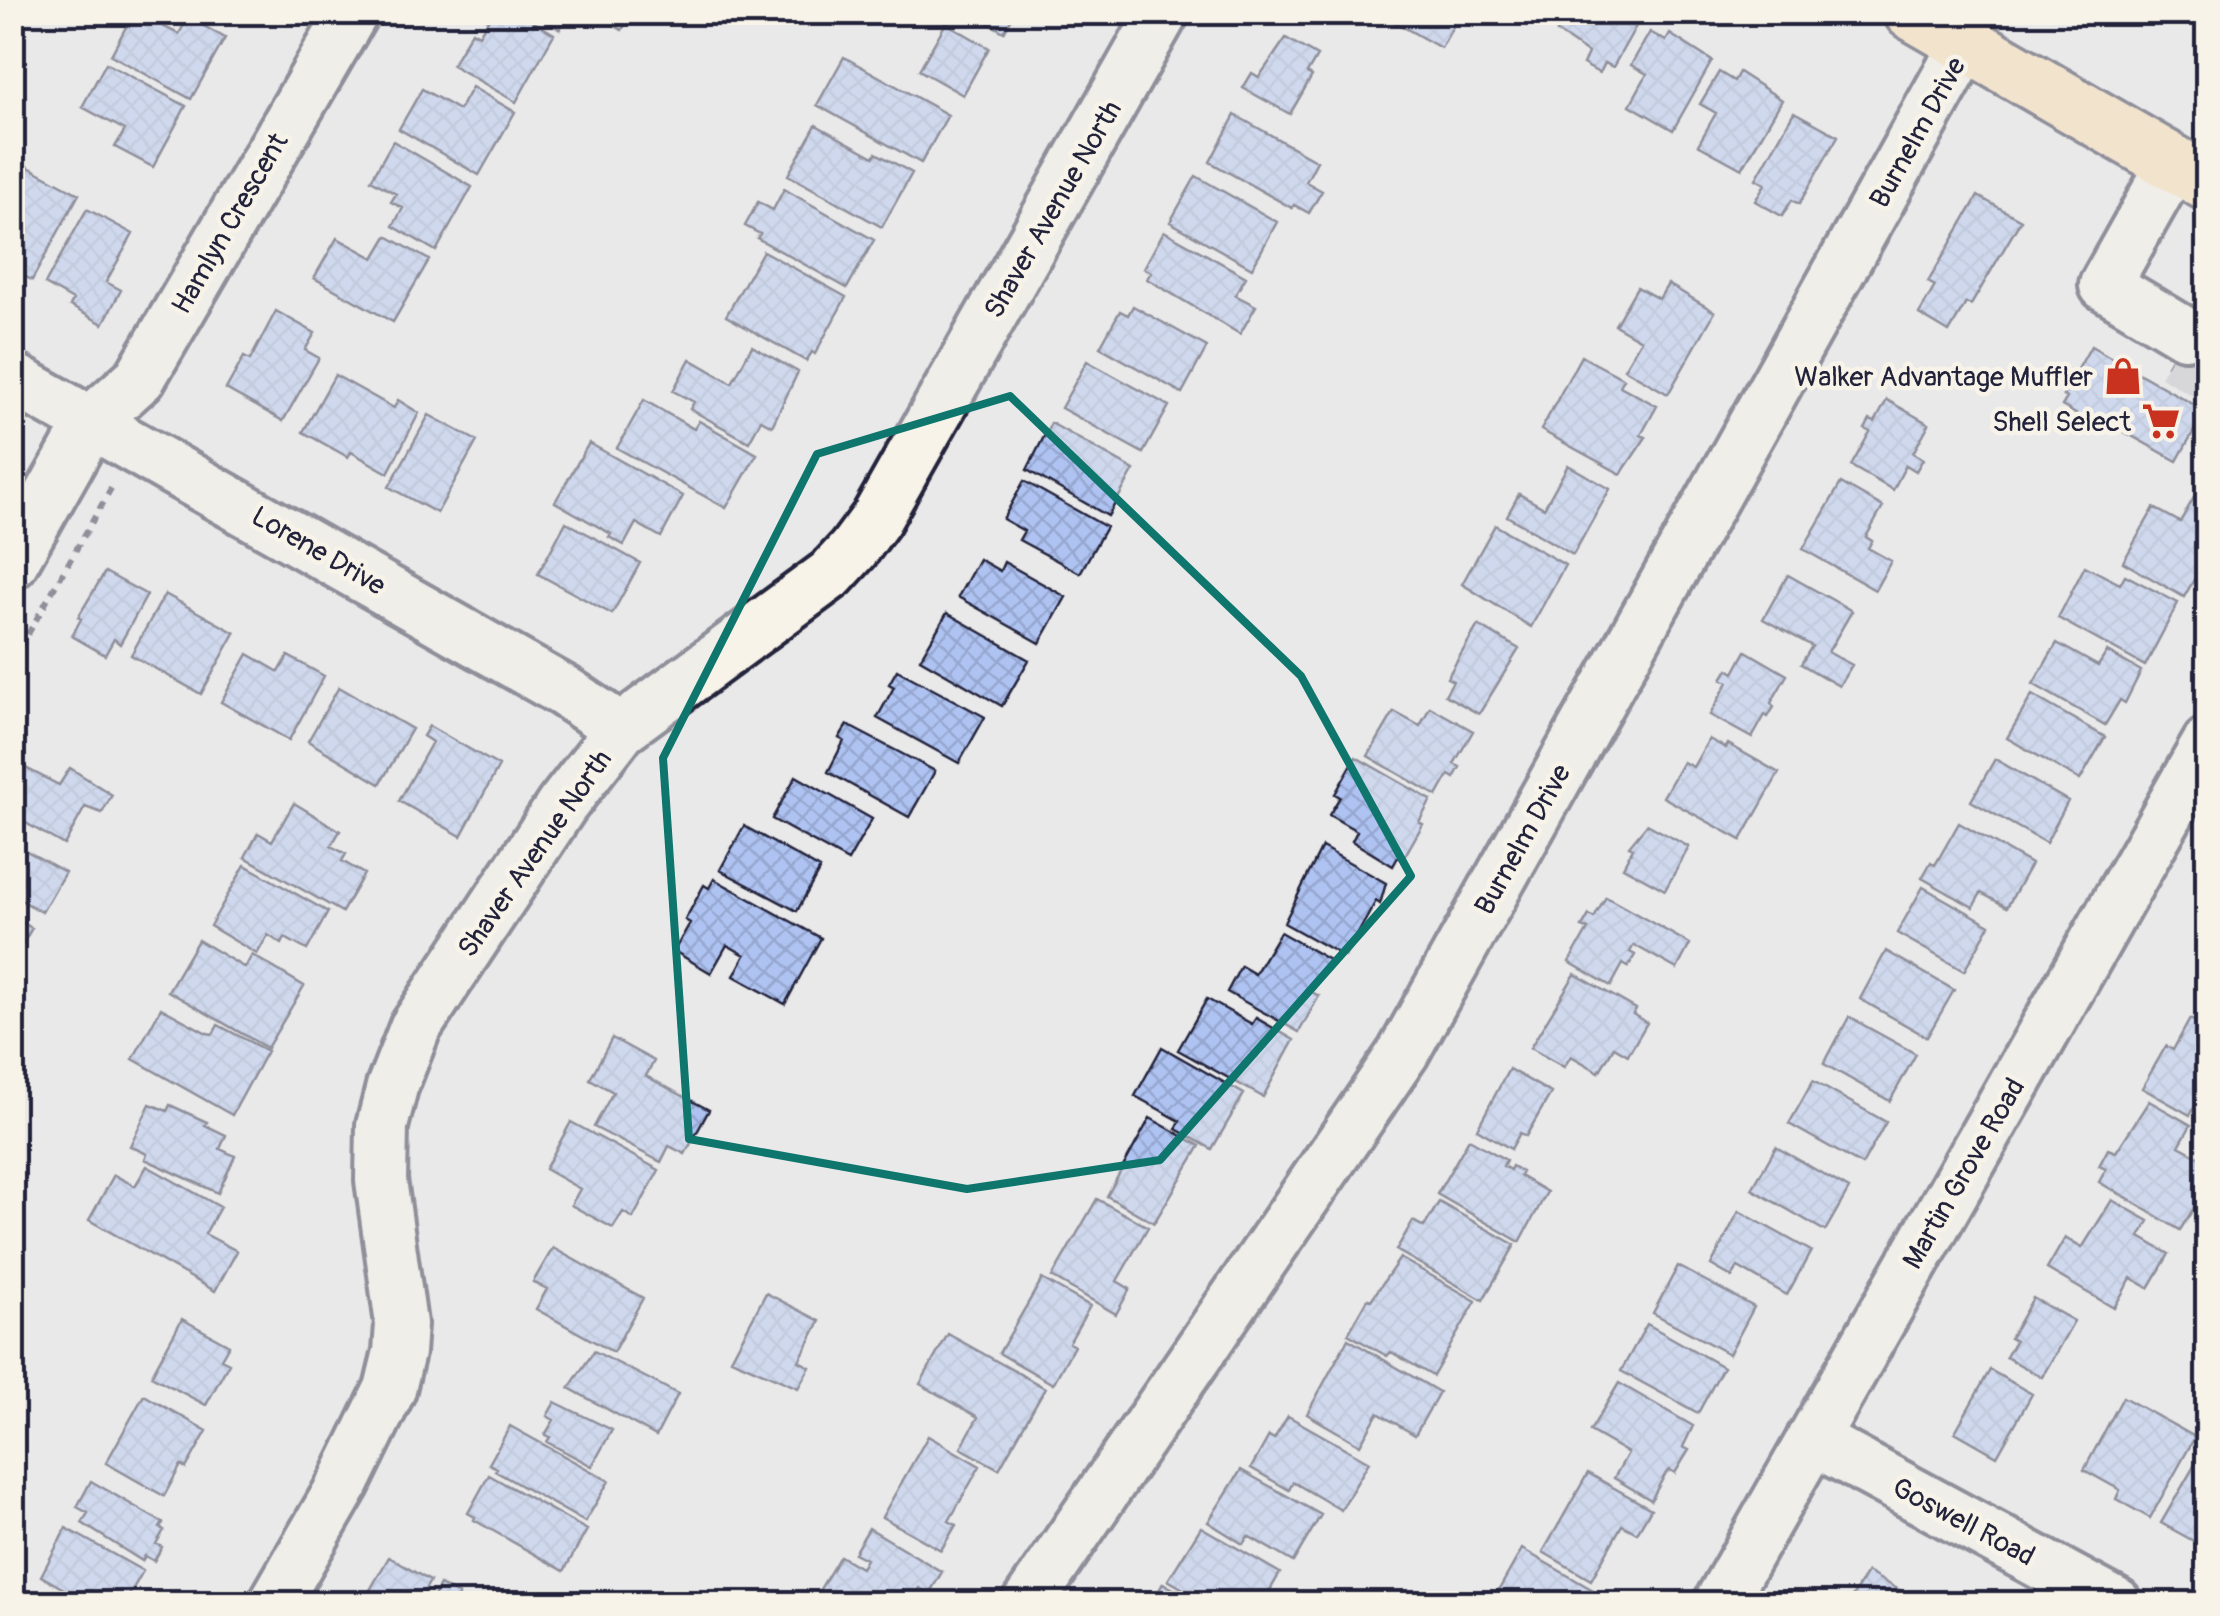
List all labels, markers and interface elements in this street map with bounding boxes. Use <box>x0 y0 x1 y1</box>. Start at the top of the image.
street label: Burnelm Drive <box>1863 51 1974 214</box>
street label: Shaver Avenue North <box>977 95 1130 325</box>
street label: Hamlyn Crescent <box>164 126 297 321</box>
shop icon: Walker Advantage Muffler <box>2102 355 2144 397</box>
place label: Walker Advantage Muffler <box>1794 360 2093 395</box>
supermarket icon: Shell Select <box>2140 400 2182 442</box>
place label: Shell Select <box>1992 405 2132 440</box>
street label: Lorene Drive <box>245 499 392 604</box>
street label: Shaver Avenue North <box>450 743 620 964</box>
street label: Burnelm Drive <box>1468 758 1579 921</box>
street label: Martin Grove Road <box>1895 1072 2033 1275</box>
street label: Goswell Road <box>1886 1470 2040 1574</box>

